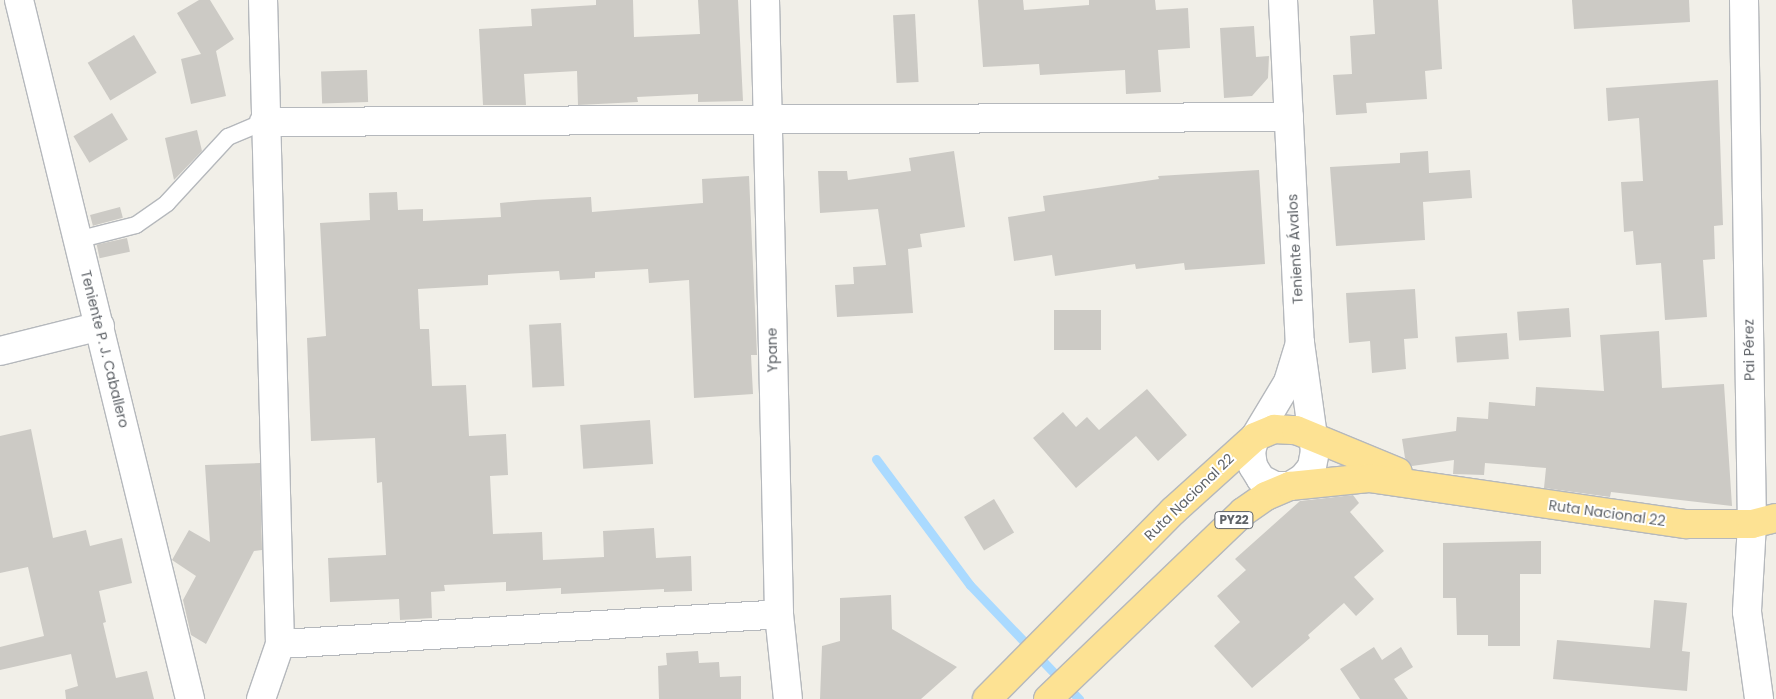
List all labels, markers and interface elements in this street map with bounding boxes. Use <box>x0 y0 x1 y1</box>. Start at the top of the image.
street label: Teniente Ávalos <box>1284 193 1306 305</box>
street label: Teniente P. J. Caballero <box>77 269 133 429</box>
street label: Pai Pérez <box>1740 319 1758 381</box>
street label: Ypane <box>763 327 781 373</box>
street label: Ruta Nacional 22 <box>1141 450 1237 544</box>
street label: Ruta Nacional 22 <box>1548 496 1666 530</box>
road number: PY22 <box>1214 510 1254 530</box>

